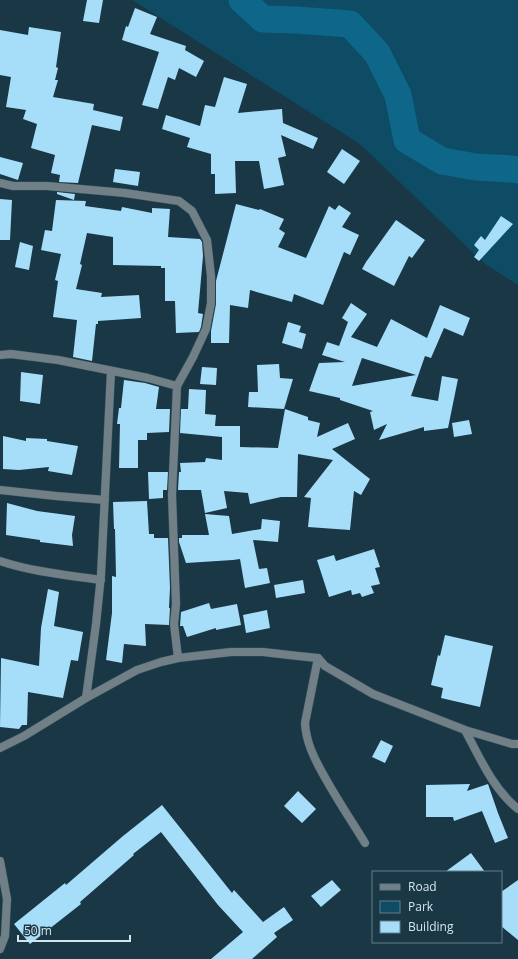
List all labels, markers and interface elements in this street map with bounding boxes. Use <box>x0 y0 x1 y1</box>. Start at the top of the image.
legend <box>372 871 502 943</box>
text: Road <box>408 878 437 895</box>
text: Park <box>408 898 434 915</box>
scale bar <box>18 917 130 943</box>
text: Building <box>408 918 454 935</box>
text: 50 m <box>24 922 52 939</box>

